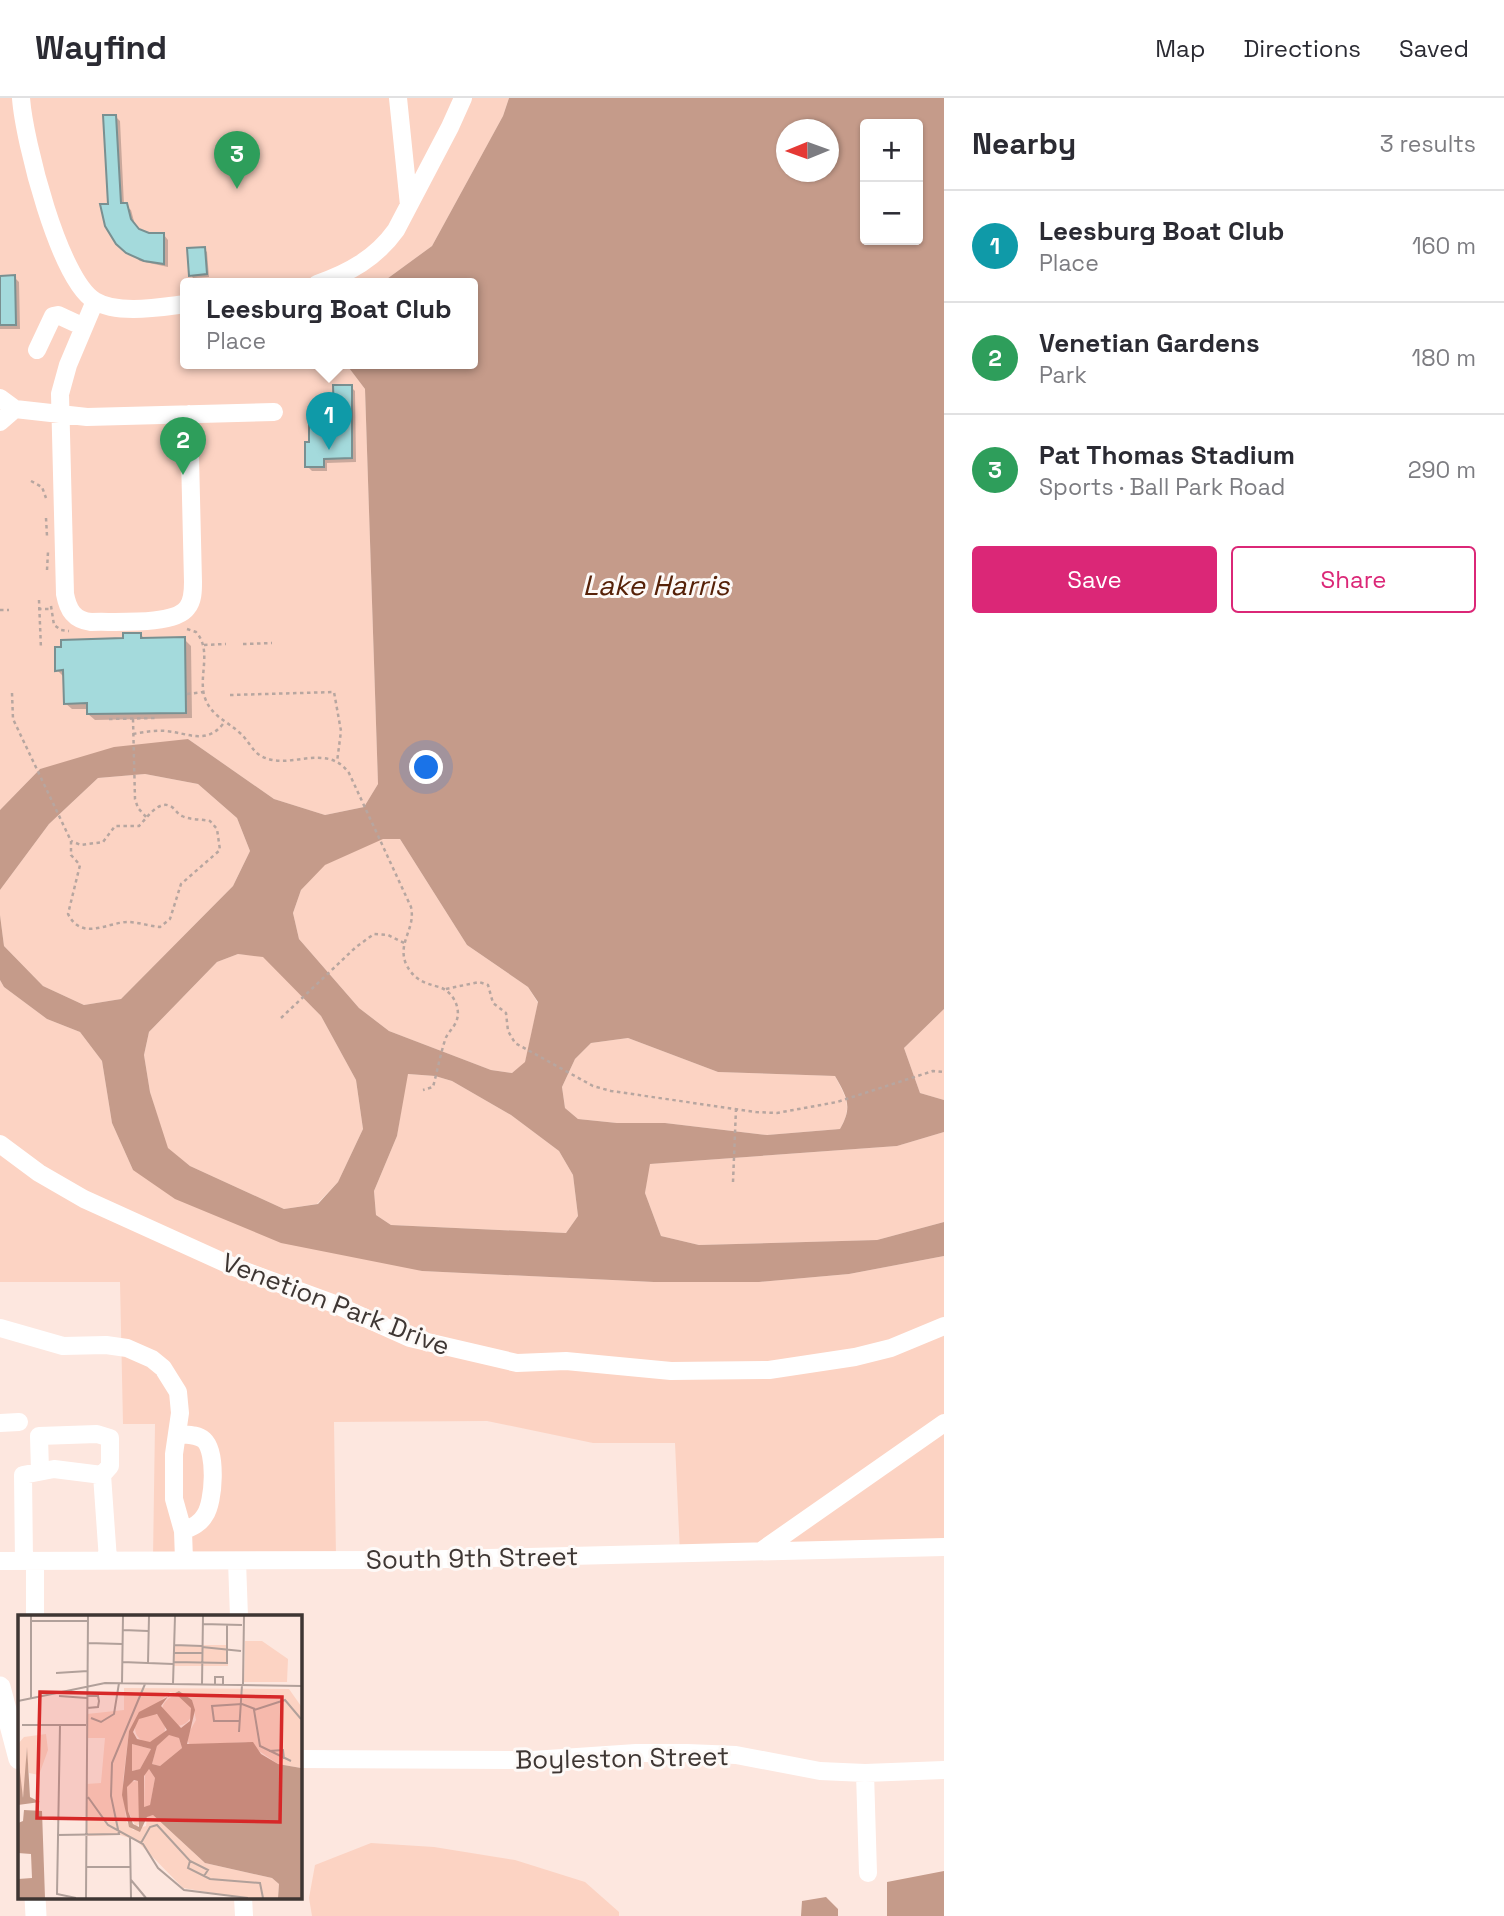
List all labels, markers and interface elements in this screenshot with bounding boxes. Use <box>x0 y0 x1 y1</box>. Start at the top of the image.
text: Wayfind <box>35 27 167 69</box>
text: Map <box>1155 33 1205 64</box>
text: Directions <box>1243 33 1361 64</box>
text: Saved <box>1399 33 1469 64</box>
north arrow <box>776 119 839 182</box>
map controls <box>860 119 923 245</box>
button: + <box>860 119 923 182</box>
text: Nearby <box>972 124 1076 163</box>
text: 3 results <box>1380 129 1476 159</box>
pin: 3 <box>214 131 260 189</box>
button: − <box>860 182 923 245</box>
text: Leesburg Boat Club <box>1039 214 1284 248</box>
text: 1 <box>990 231 1000 261</box>
text: 160 m <box>1412 231 1476 261</box>
text: Place <box>1039 248 1099 278</box>
popup <box>180 278 478 369</box>
text: Leesburg Boat Club <box>206 292 452 326</box>
text: Place <box>206 326 266 356</box>
text: Venetian Gardens <box>1039 326 1260 360</box>
text: 2 <box>988 343 1002 373</box>
text: 180 m <box>1412 343 1476 373</box>
text: Park <box>1039 360 1087 390</box>
pin: 1 <box>306 392 352 450</box>
pin: 2 <box>160 417 206 475</box>
text: Pat Thomas Stadium <box>1039 438 1295 472</box>
text: 3 <box>988 455 1002 485</box>
text: 290 m <box>1408 455 1476 485</box>
text: Sports · Ball Park Road <box>1039 472 1285 502</box>
button: Save <box>972 546 1217 613</box>
button: Share <box>1231 546 1476 613</box>
water label: Lake Harris <box>583 567 731 603</box>
your location <box>409 750 443 784</box>
street label: Venetion Park Drive <box>217 1245 455 1363</box>
street label: South 9th Street <box>365 1539 579 1577</box>
inset map <box>18 1615 301 1898</box>
street label: Boyleston Street <box>515 1739 729 1777</box>

